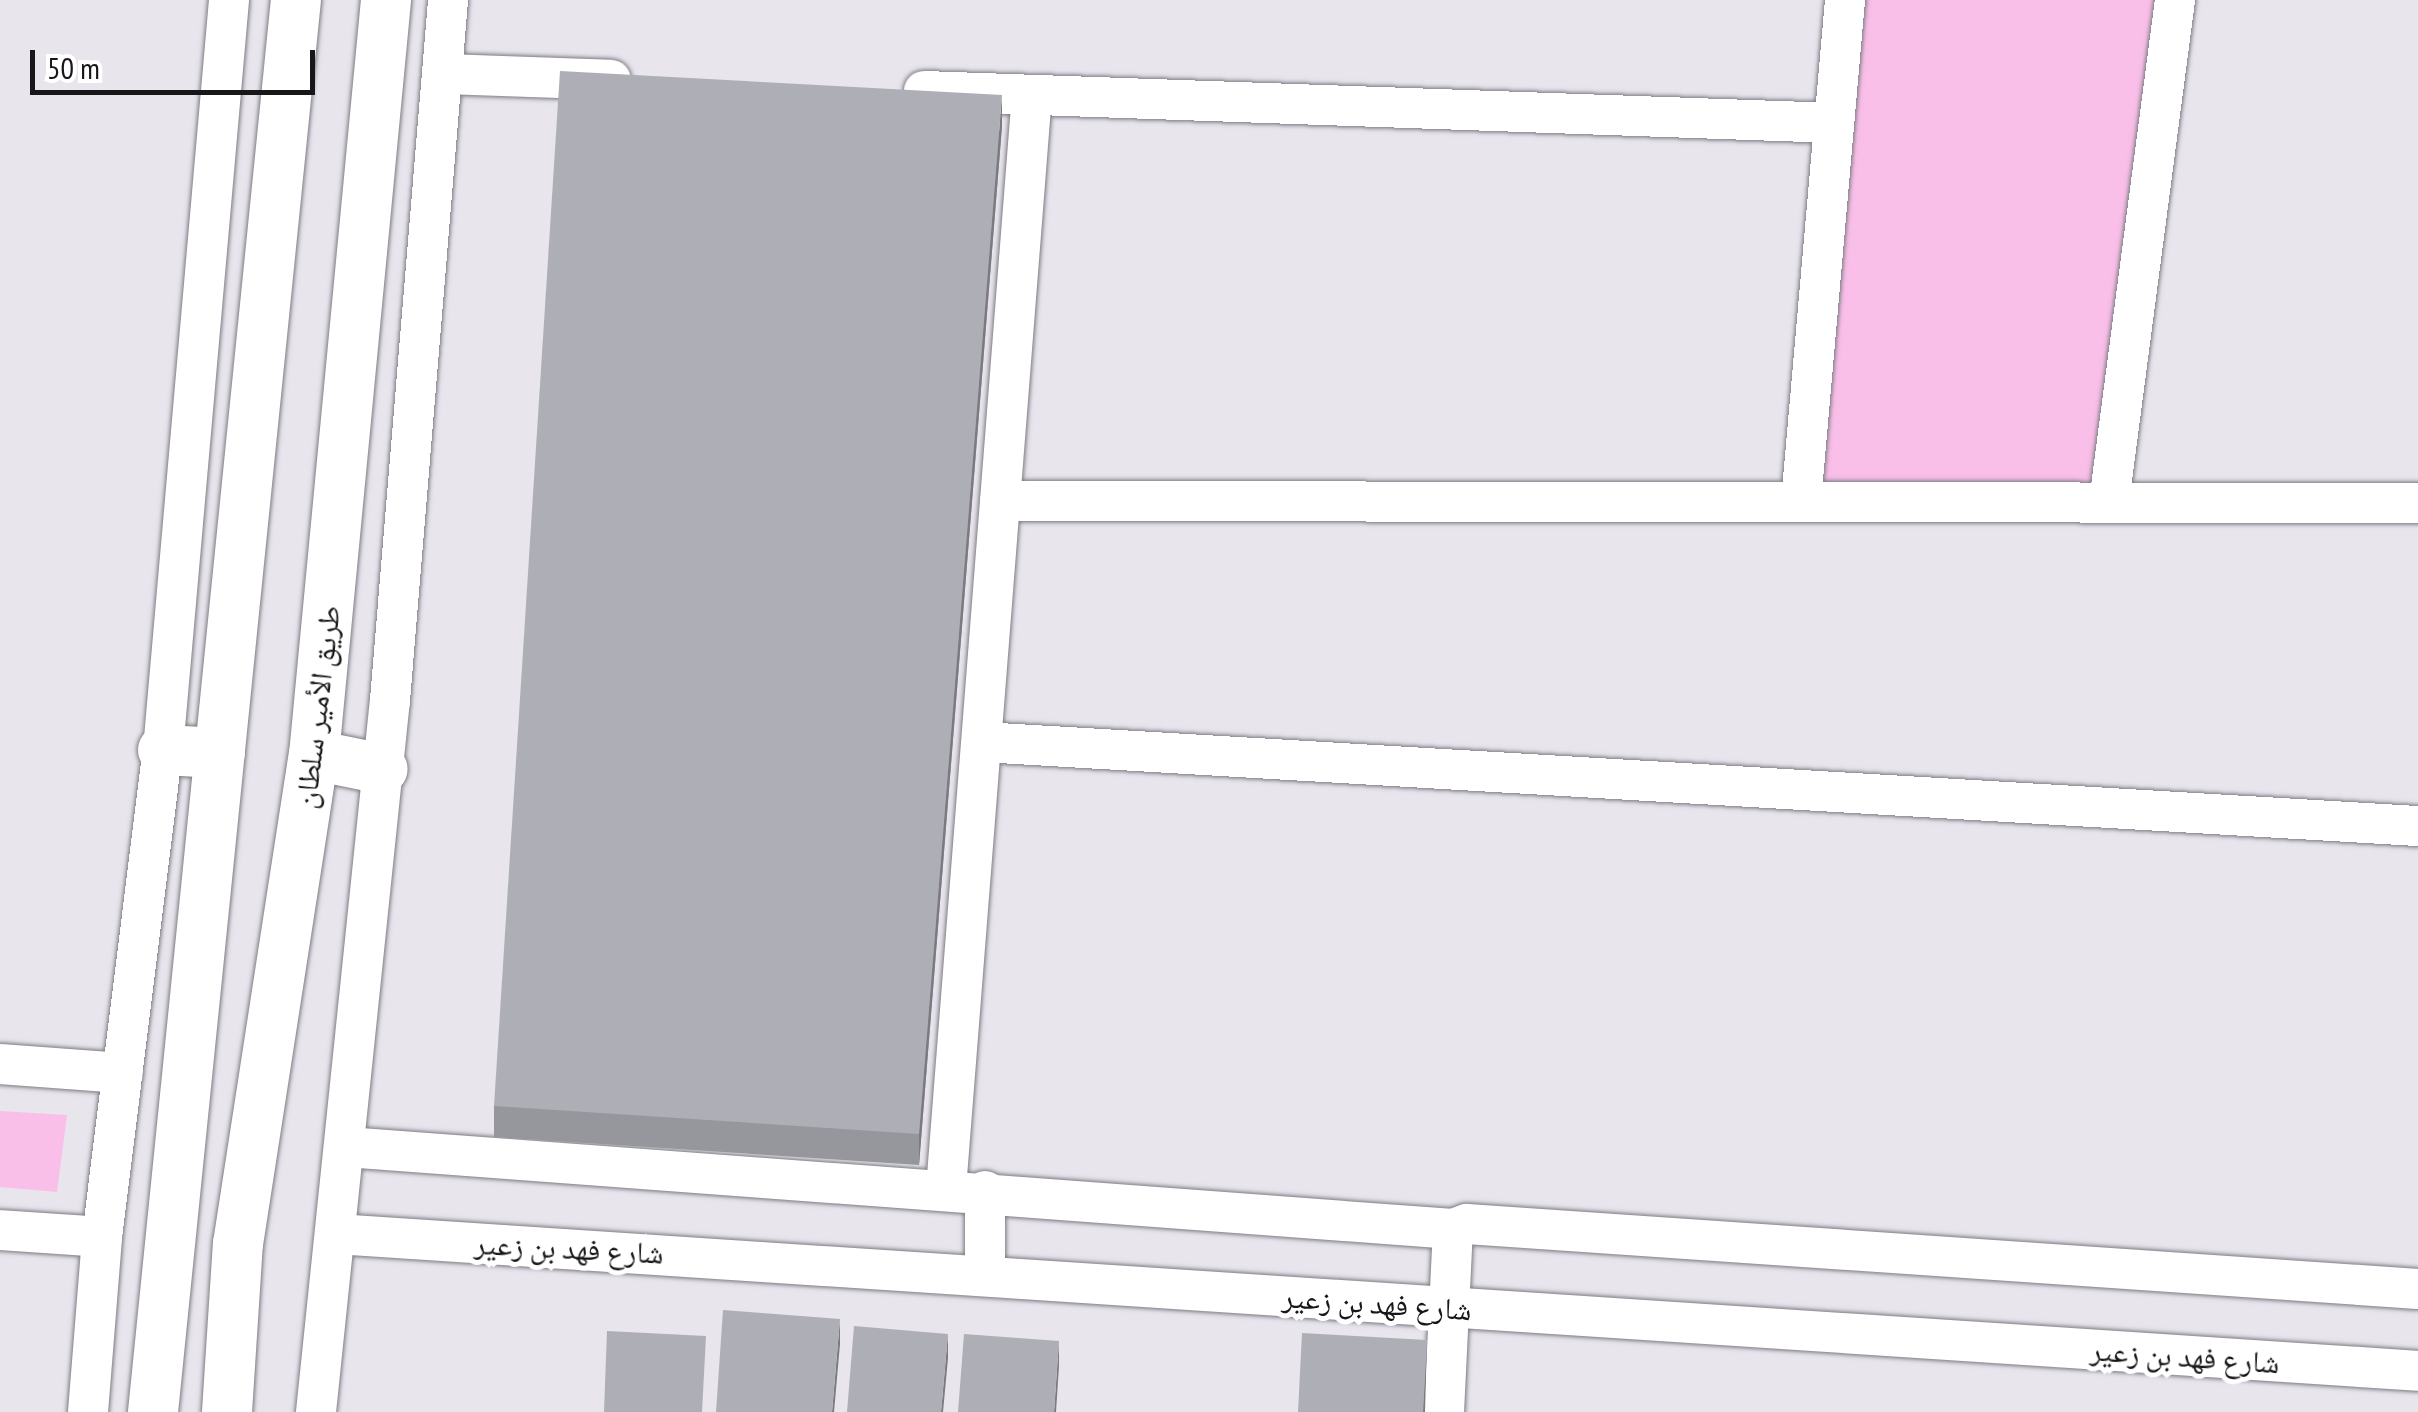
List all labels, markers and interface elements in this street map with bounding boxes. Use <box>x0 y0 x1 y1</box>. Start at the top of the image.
scale bar <box>35 30 320 92</box>
text: 50 m <box>47 48 100 87</box>
street label: طريق الأمير سلطان <box>287 603 347 811</box>
street label: شارع فهد بن زعير <box>473 1225 665 1271</box>
street label: شارع فهد بن زعير <box>1281 1278 1473 1328</box>
street label: شارع فهد بن زعير <box>2089 1331 2281 1381</box>

